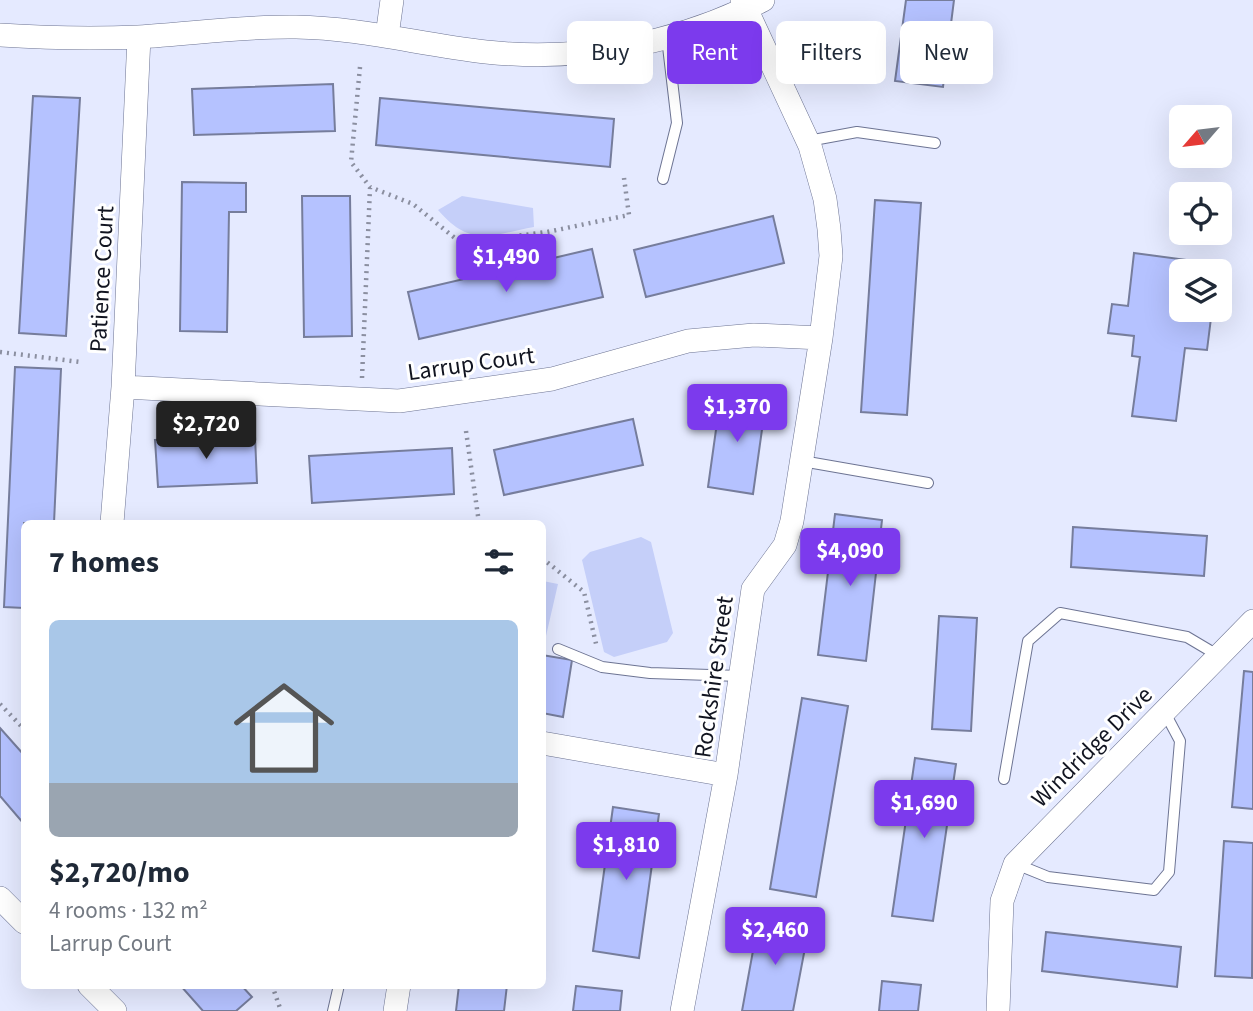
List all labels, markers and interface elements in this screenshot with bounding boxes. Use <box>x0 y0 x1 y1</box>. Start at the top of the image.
chip: Buy <box>567 21 653 84</box>
chip: Rent <box>667 21 762 84</box>
chip: Filters <box>776 21 886 84</box>
chip: New <box>900 21 993 84</box>
north arrow <box>1169 105 1232 168</box>
map controls <box>1169 105 1232 322</box>
button: locate <box>1169 182 1232 245</box>
street label: Patience Court <box>81 205 123 353</box>
pin: $1,490 <box>449 234 563 294</box>
text: $1,490 <box>472 240 540 273</box>
button: layers <box>1169 259 1232 322</box>
street label: Larrup Court <box>405 338 537 390</box>
pin: $1,370 <box>680 384 794 444</box>
text: $1,370 <box>703 390 771 423</box>
pin: $2,720 <box>149 402 263 461</box>
text: $2,720 <box>172 407 240 440</box>
pin: $4,090 <box>793 528 907 588</box>
text: $4,090 <box>816 534 884 567</box>
text: 7 homes <box>49 541 159 584</box>
icon: filters <box>480 543 518 581</box>
street label: Rockshire Street <box>685 594 743 760</box>
icon: home <box>221 665 347 791</box>
street label: Windridge Drive <box>1023 678 1161 816</box>
pin: $1,690 <box>867 780 981 840</box>
text: $1,690 <box>890 786 958 819</box>
pin: $1,810 <box>569 822 683 882</box>
text: $1,810 <box>592 828 660 861</box>
text: $2,720/mo <box>49 851 190 894</box>
text: 4 rooms · 132 m² <box>49 894 208 927</box>
pin: $2,460 <box>718 908 832 967</box>
text: $2,460 <box>741 913 809 946</box>
text: Larrup Court <box>49 927 171 960</box>

